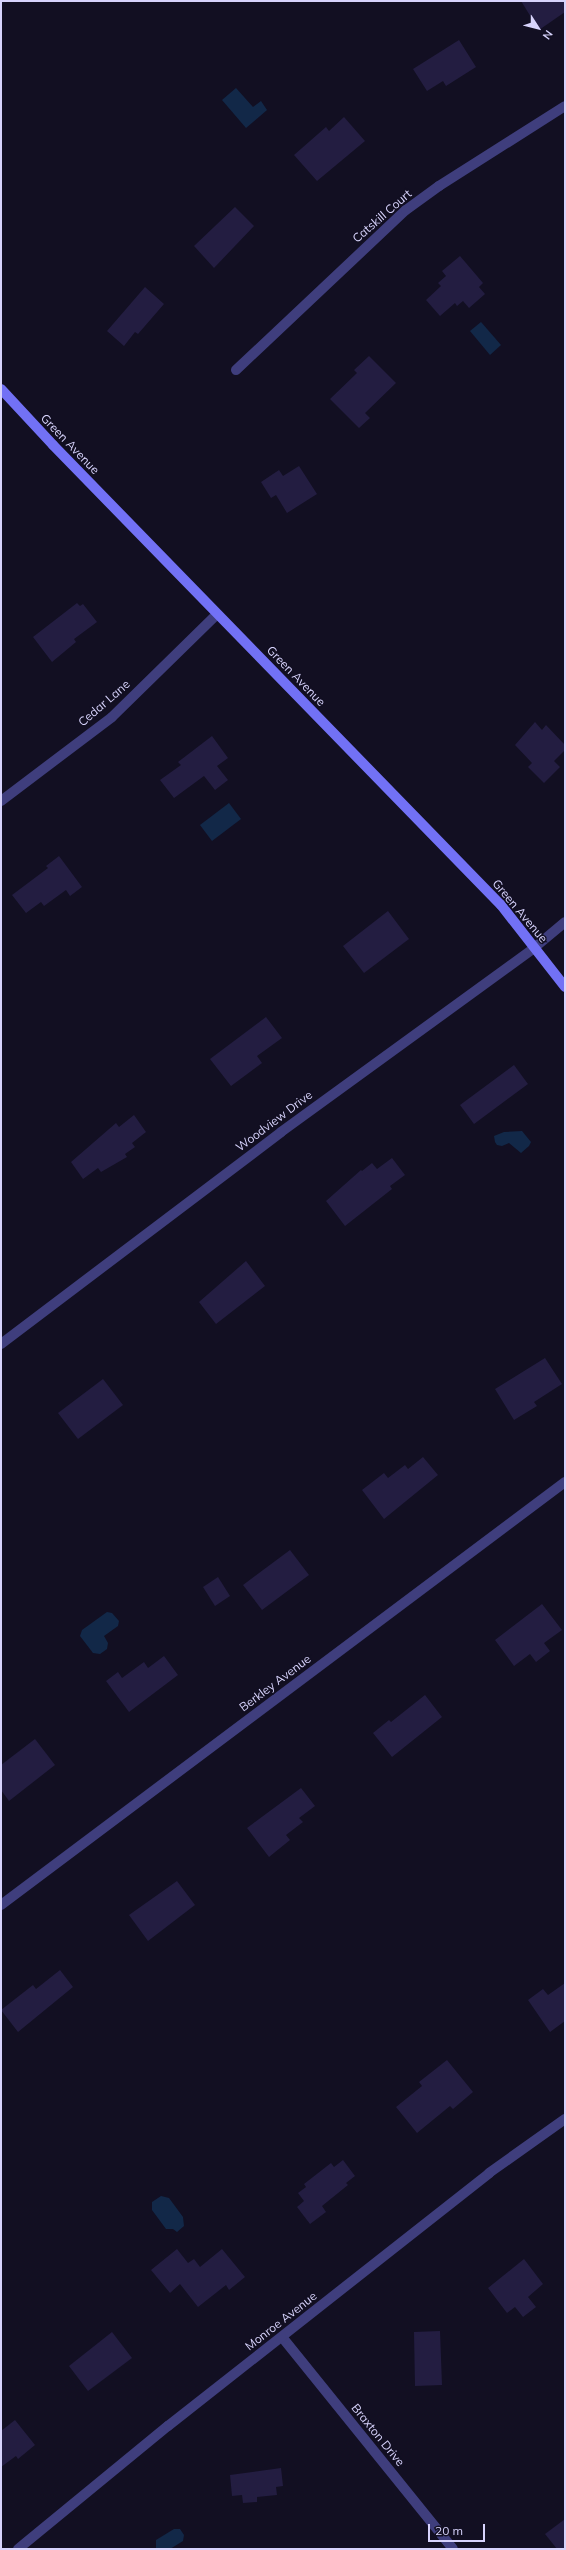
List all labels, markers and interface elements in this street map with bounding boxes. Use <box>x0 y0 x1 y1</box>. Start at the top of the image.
north arrow <box>518 8 558 48</box>
text: N <box>540 28 556 43</box>
street label: Catskill Court <box>349 186 415 246</box>
street label: Green Avenue <box>38 411 102 477</box>
street label: Green Avenue <box>264 643 328 709</box>
street label: Cedar Lane <box>75 677 133 729</box>
street label: Green Avenue <box>489 876 551 946</box>
street label: Woodview Drive <box>233 1088 315 1154</box>
street label: Berkley Avenue <box>236 1651 314 1715</box>
street label: Monroe Avenue <box>242 2289 320 2353</box>
street label: Braxton Drive <box>348 2401 408 2469</box>
scale bar <box>430 2516 487 2542</box>
text: 20 m <box>435 2523 463 2538</box>

